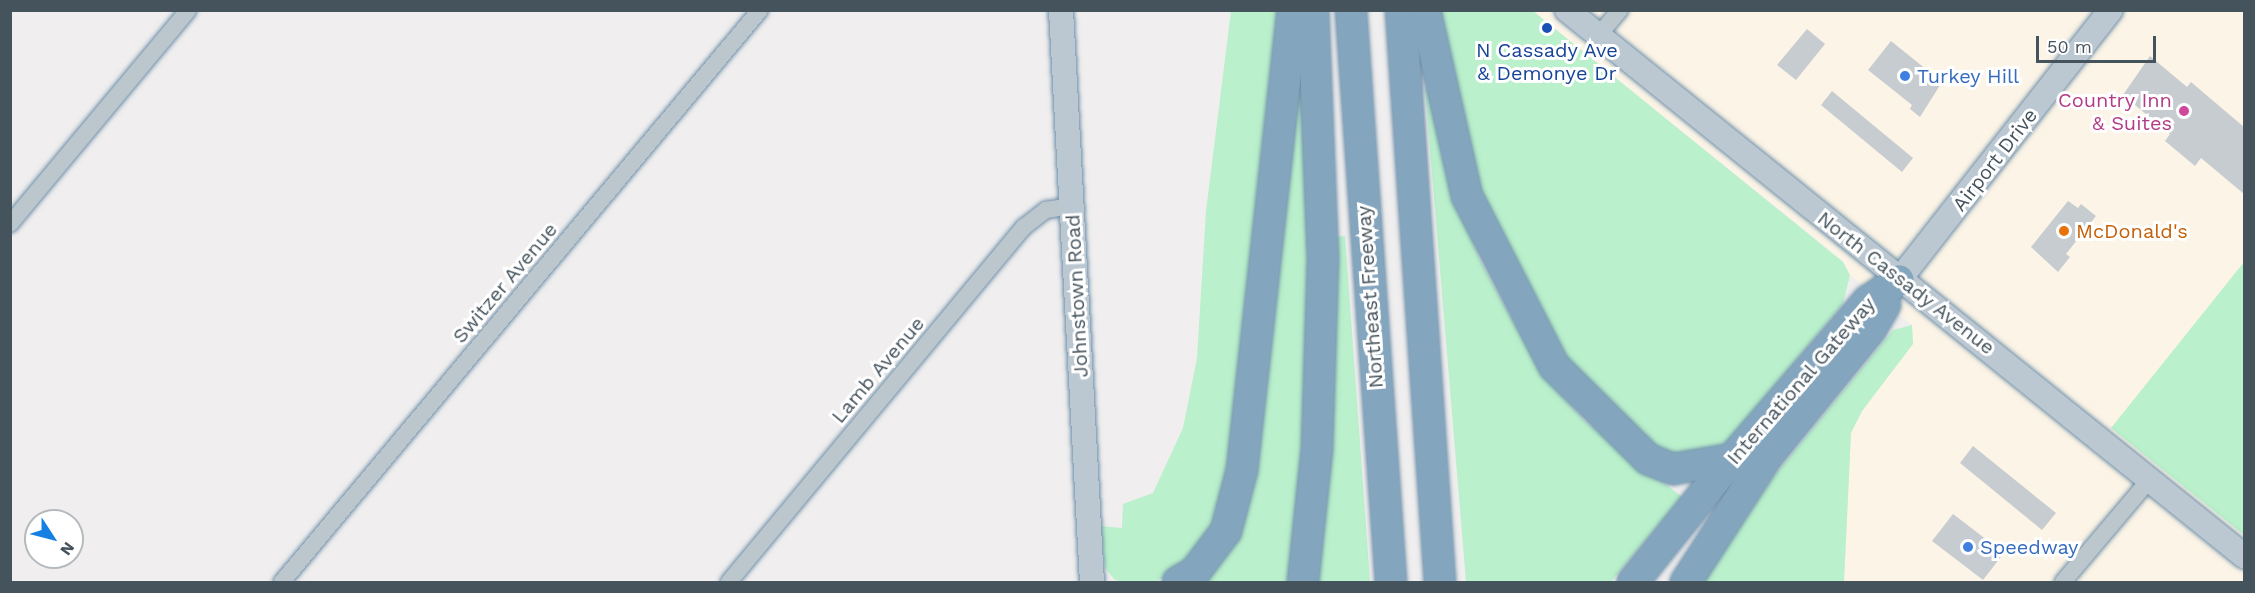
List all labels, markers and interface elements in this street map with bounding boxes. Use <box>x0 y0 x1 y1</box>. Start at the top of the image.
marker: N Cassady Ave & Demonye Dr <box>1540 21 1554 35</box>
scale bar <box>2039 24 2159 62</box>
text: 50 m <box>2047 36 2092 57</box>
place label: N Cassady Ave & Demonye Dr <box>1475 38 1619 85</box>
place label: Turkey Hill <box>1917 64 2020 88</box>
marker: Turkey Hill <box>1898 69 1912 83</box>
place label: Country Inn & Suites <box>2057 88 2172 135</box>
street label: Airport Drive <box>1947 104 2043 216</box>
marker: Country Inn & Suites <box>2177 104 2191 118</box>
street label: Northeast Freeway <box>1352 205 1388 389</box>
street label: North Cassady Avenue <box>1812 206 2000 360</box>
street label: Johnstown Road <box>1061 214 1093 378</box>
street label: Switzer Avenue <box>447 217 563 349</box>
place label: McDonald's <box>2076 219 2188 243</box>
marker: McDonald's <box>2057 224 2071 238</box>
street label: International Gateway <box>1722 292 1880 470</box>
street label: Lamb Avenue <box>826 312 930 428</box>
north arrow <box>24 509 84 569</box>
place label: Speedway <box>1980 535 2078 559</box>
text: N <box>56 538 79 559</box>
marker: Speedway <box>1961 540 1975 554</box>

